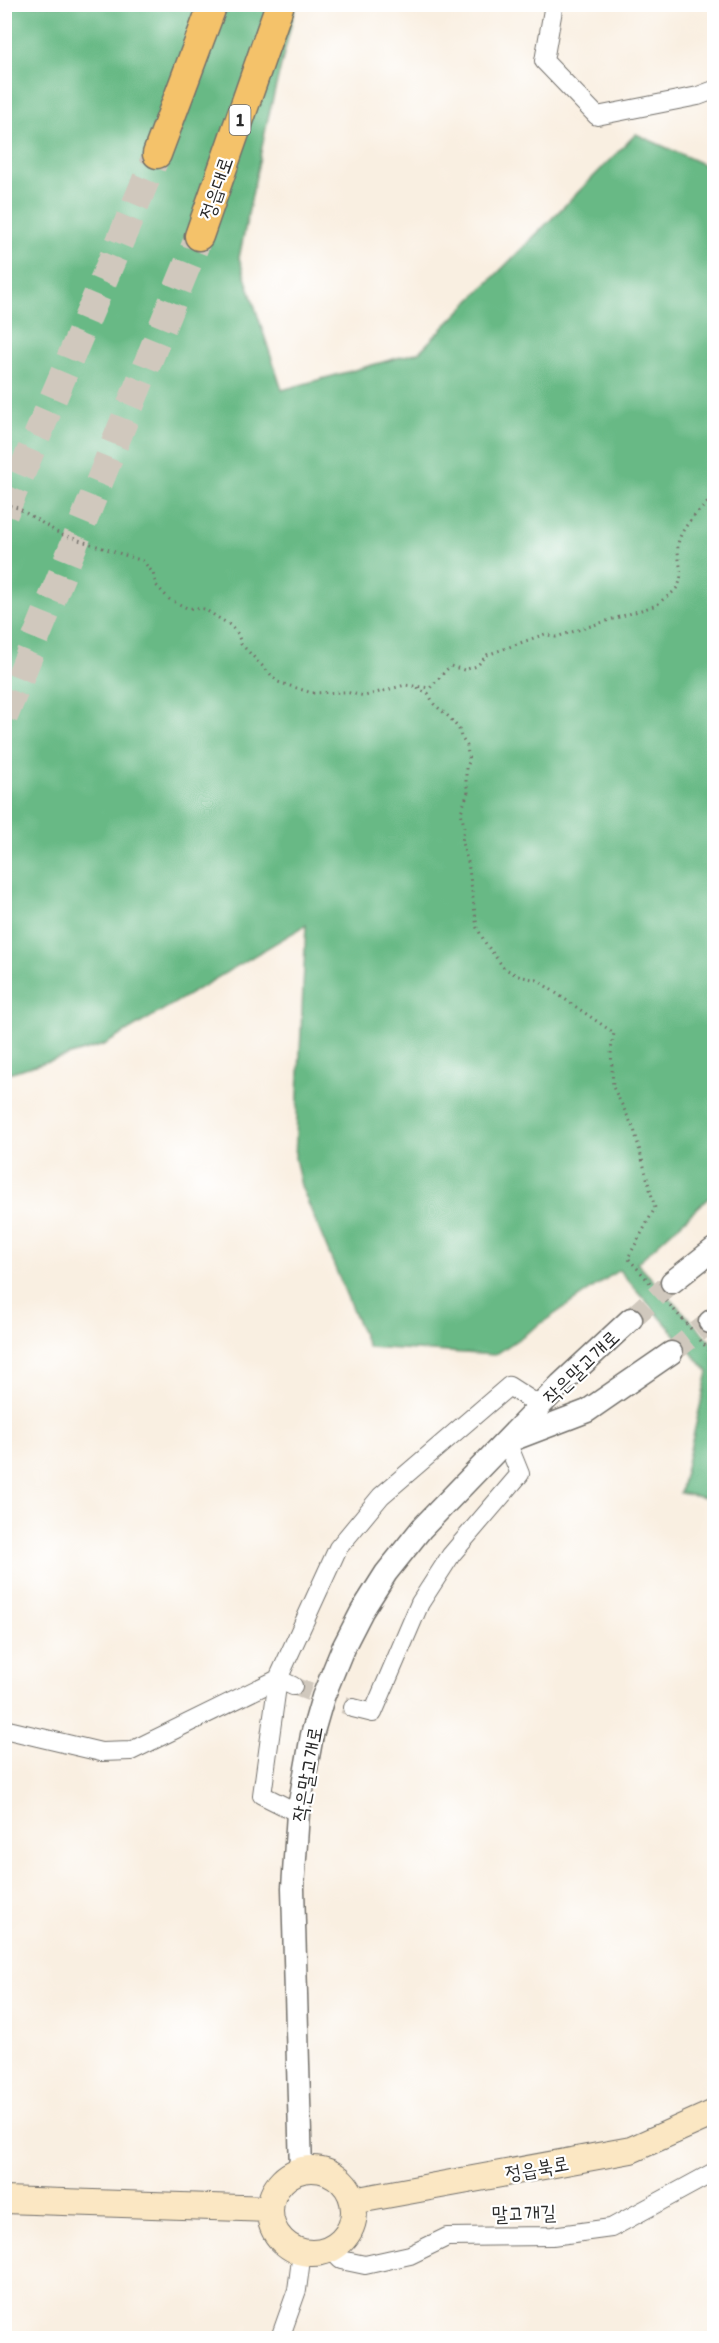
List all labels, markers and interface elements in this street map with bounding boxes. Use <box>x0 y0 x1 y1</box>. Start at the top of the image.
road number: 1 <box>230 105 250 135</box>
street label: 정읍대로 <box>194 154 238 222</box>
street label: 작은말고개로 <box>538 1325 624 1409</box>
street label: 작은말고개로 <box>287 1724 327 1824</box>
street label: 정읍북로 <box>503 2151 571 2185</box>
street label: 말고개길 <box>491 2200 557 2226</box>

